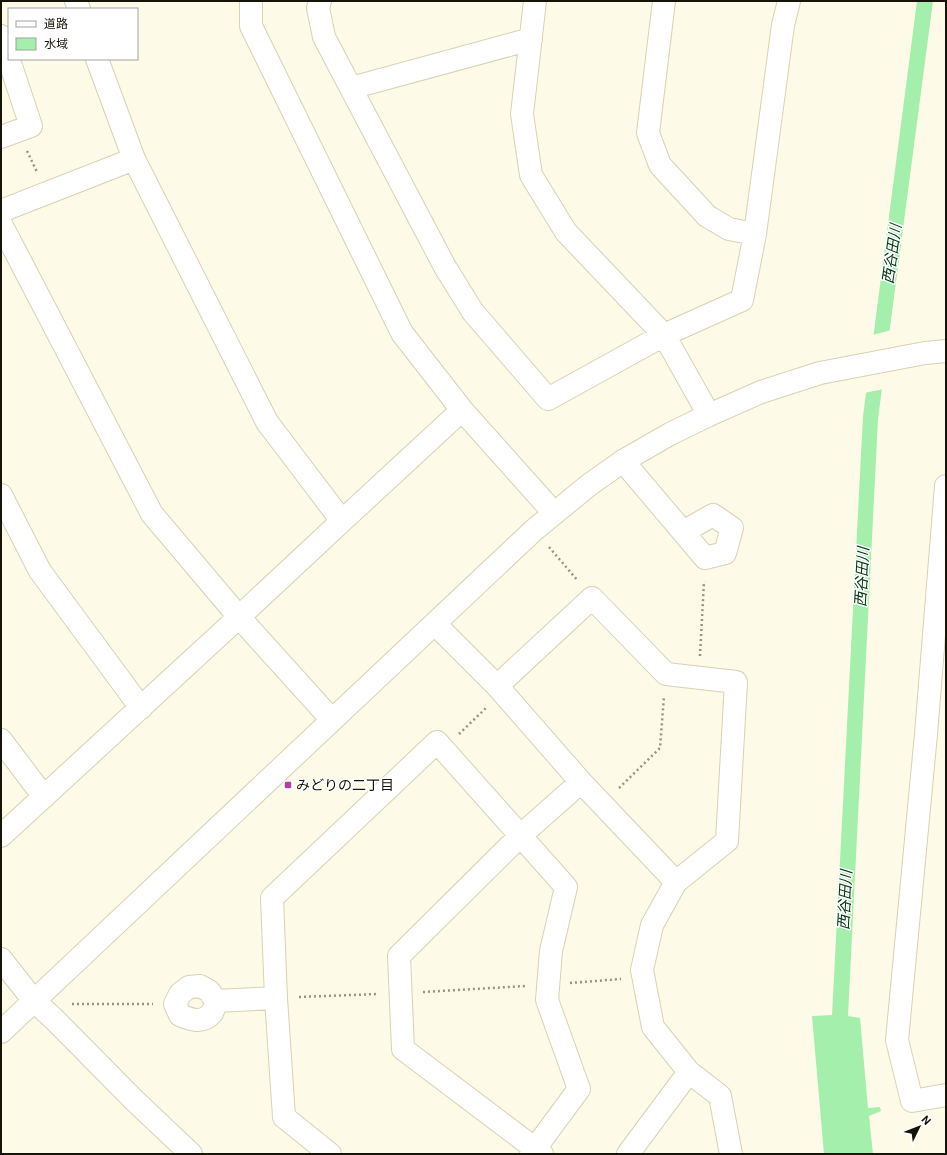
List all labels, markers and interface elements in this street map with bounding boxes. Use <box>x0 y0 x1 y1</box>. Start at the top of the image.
legend <box>8 8 138 60</box>
text: 道路 <box>44 17 68 31</box>
text: 水域 <box>44 37 68 51</box>
water label: 西谷田川 <box>879 221 905 285</box>
water label: 西谷田川 <box>851 545 873 607</box>
place label: みどりの二丁目 <box>296 777 394 793</box>
marker: みどりの二丁目 <box>283 780 293 790</box>
water label: 西谷田川 <box>834 868 856 930</box>
north arrow <box>899 1107 939 1147</box>
text: N <box>919 1113 934 1128</box>

